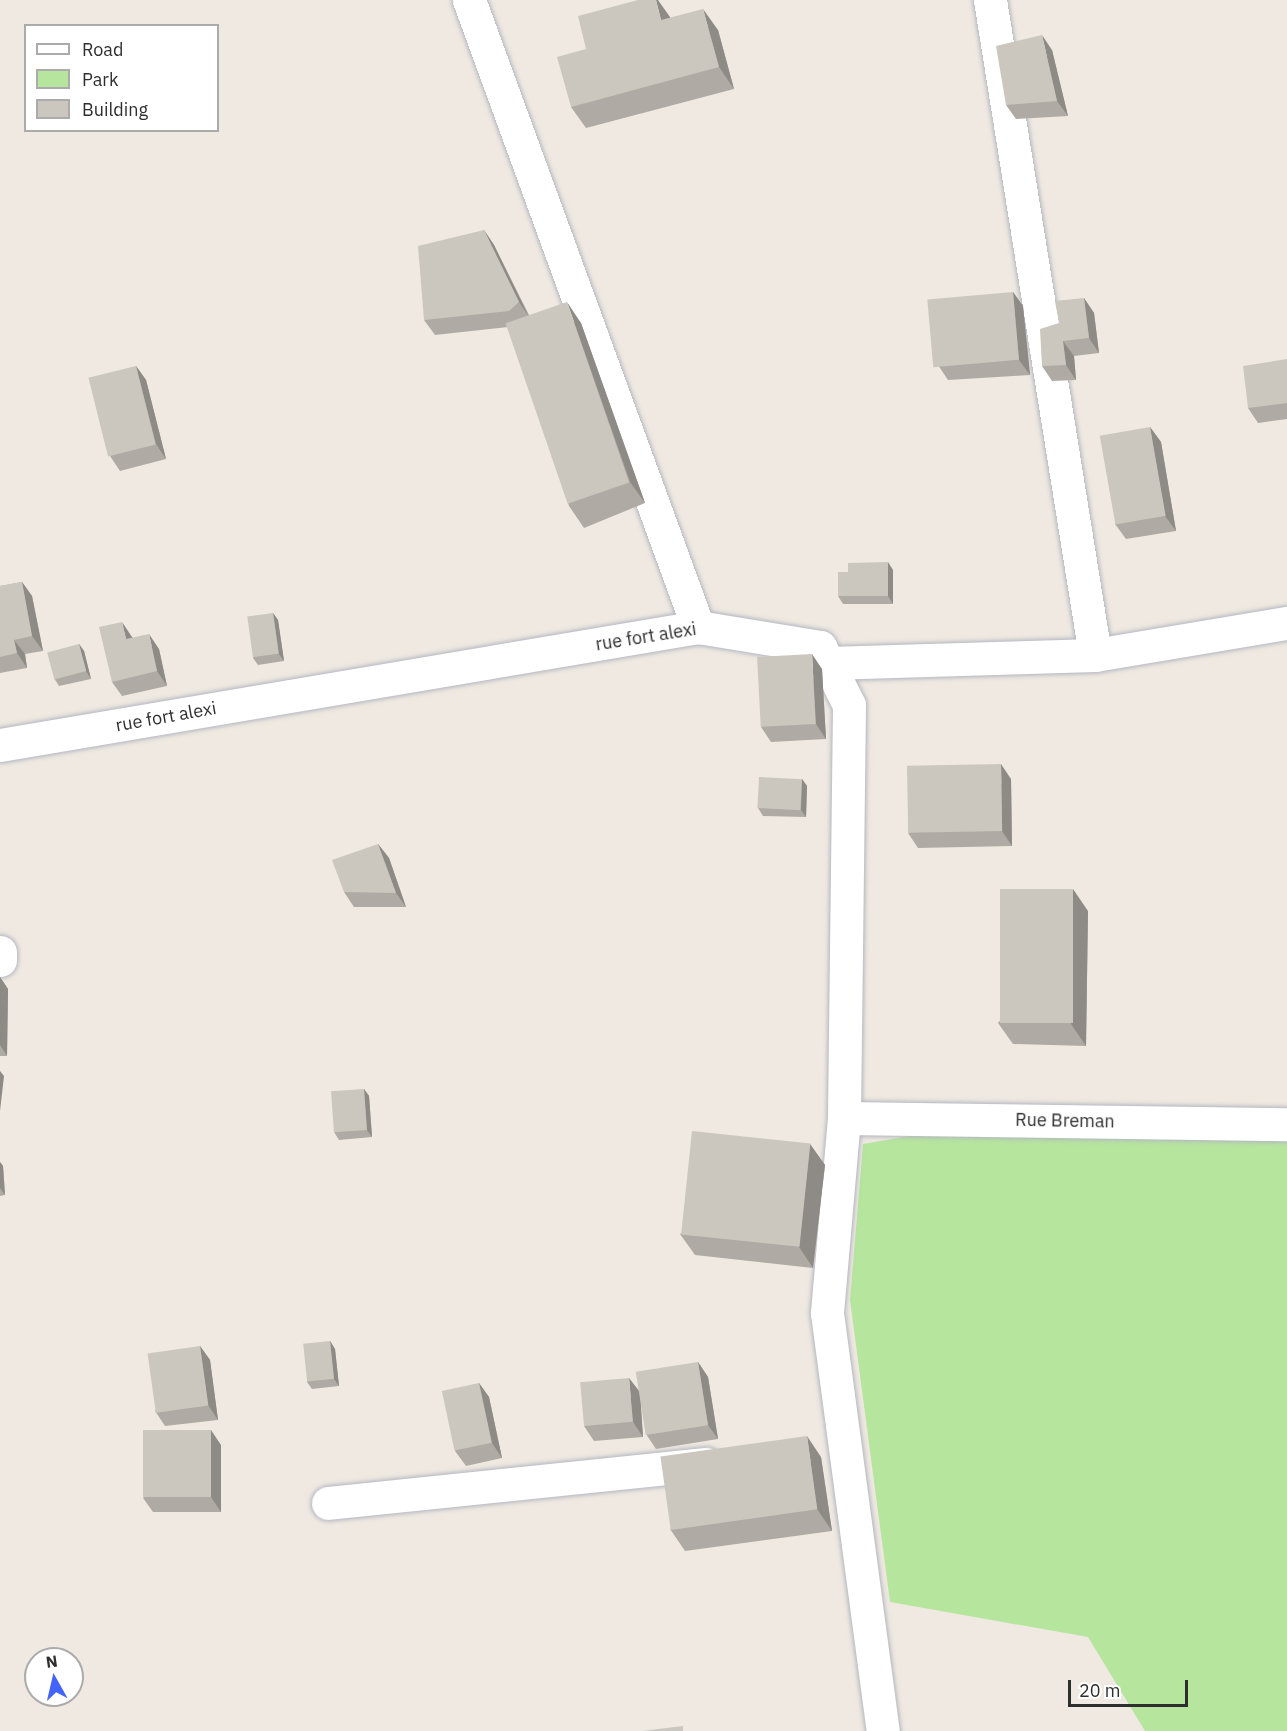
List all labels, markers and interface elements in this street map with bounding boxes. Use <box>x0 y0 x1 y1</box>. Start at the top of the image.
legend <box>24 24 219 132</box>
text: Road <box>82 38 123 61</box>
text: Park <box>82 68 118 91</box>
text: Building <box>82 98 148 121</box>
street label: rue fort alexi <box>594 618 698 656</box>
street label: rue fort alexi <box>114 698 218 736</box>
street label: Rue Breman <box>1015 1109 1115 1133</box>
north arrow <box>24 1647 84 1707</box>
text: N <box>45 1650 59 1672</box>
scale bar <box>1071 1668 1191 1706</box>
text: 20 m <box>1079 1679 1121 1702</box>

